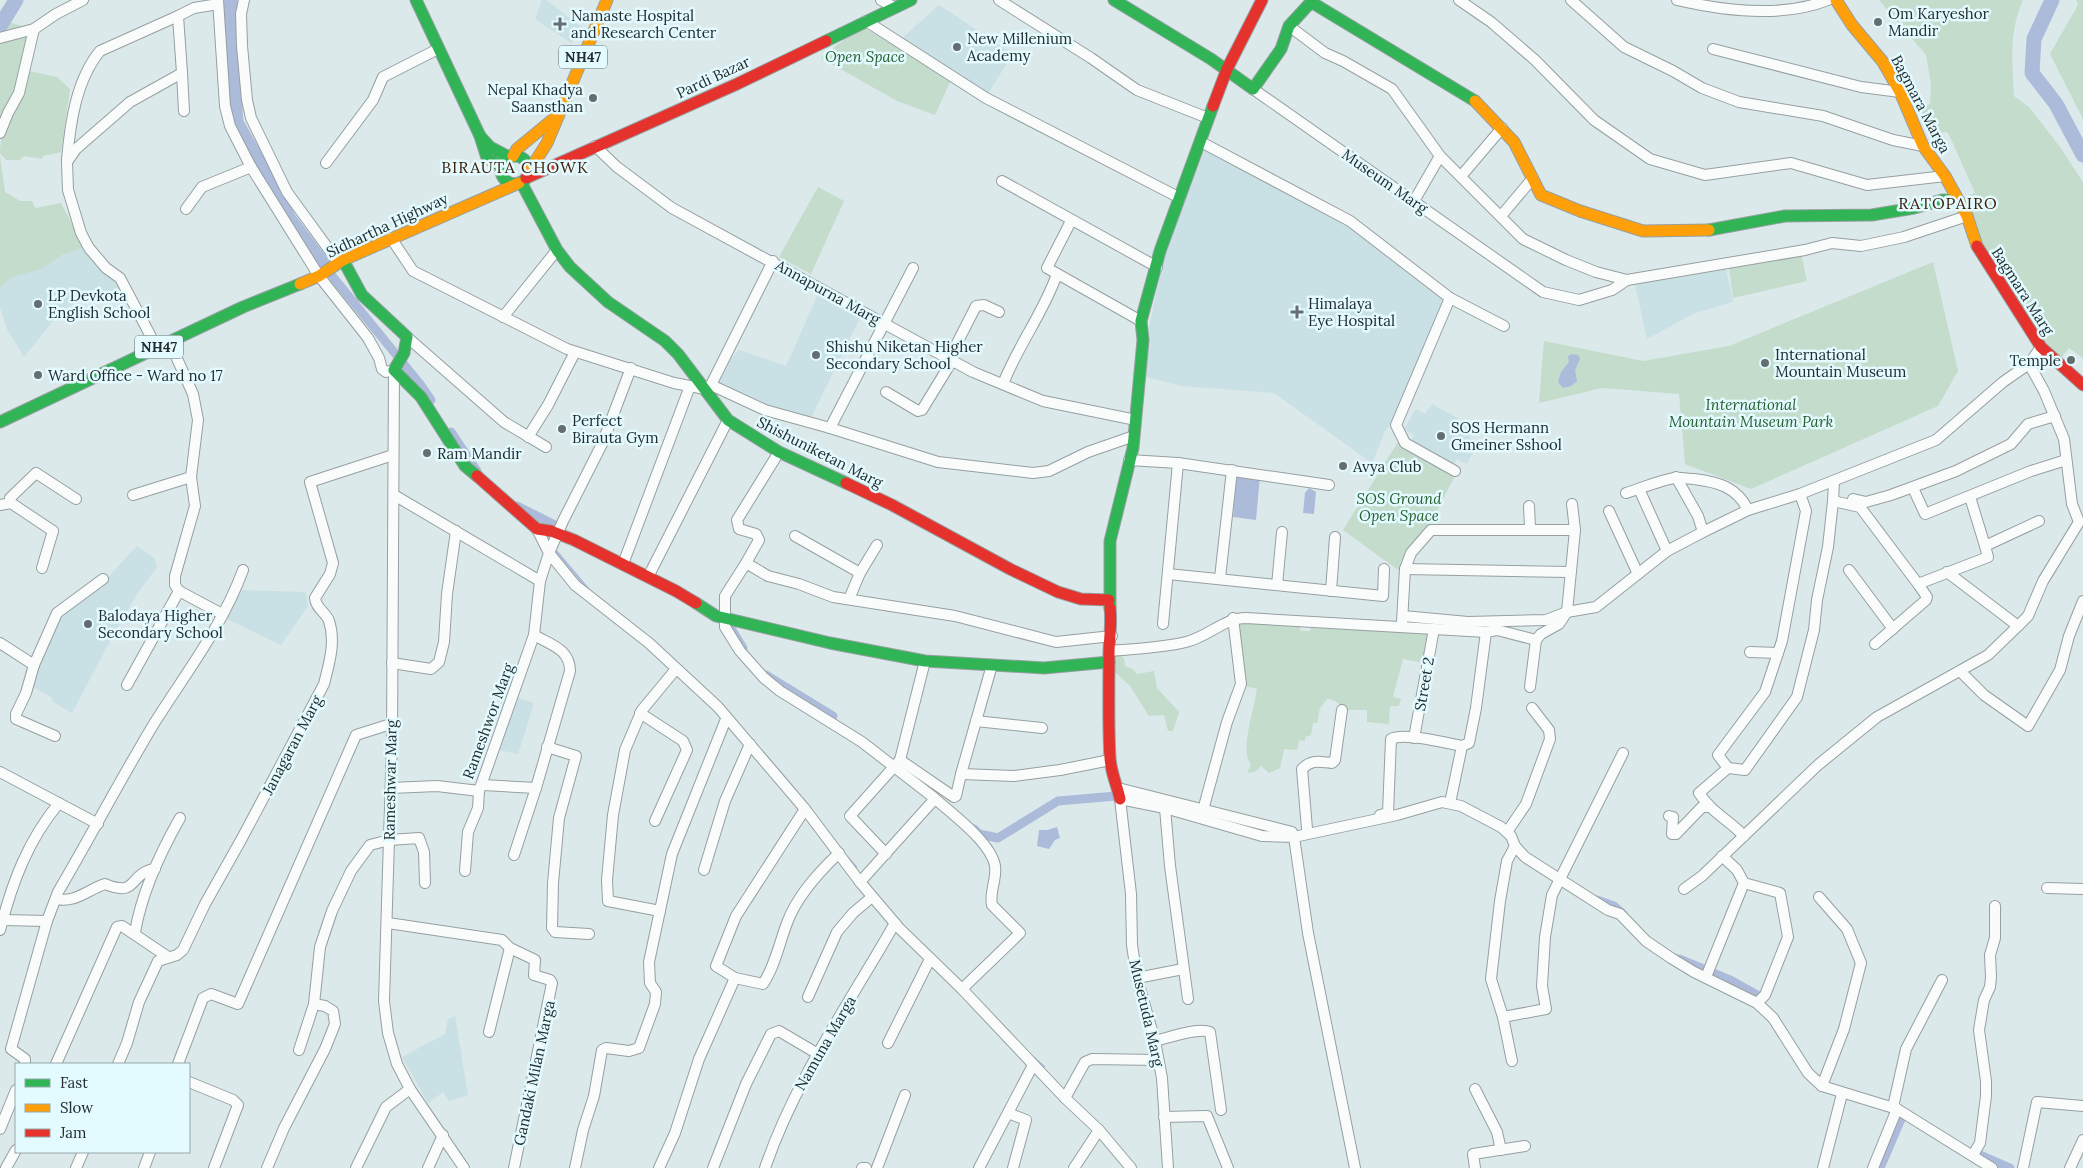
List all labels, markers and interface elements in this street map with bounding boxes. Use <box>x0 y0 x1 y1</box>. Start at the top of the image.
place label: Om Karyeshor Mandir <box>1888 4 1990 40</box>
place label: Namaste Hospital and Research Center <box>571 6 717 42</box>
marker: Om Karyeshor Mandir <box>1872 16 1884 28</box>
marker: Namaste Hospital and Research Center <box>553 17 567 31</box>
place label: New Millenium Academy <box>966 29 1072 65</box>
marker: New Millenium Academy <box>951 41 963 53</box>
road number: NH47 <box>559 46 607 68</box>
park label: Open Space <box>825 47 905 66</box>
street label: Pardi Bazar <box>673 51 753 102</box>
street label: Bagmara Marga <box>1887 52 1955 157</box>
place label: Nepal Khadya Saansthan <box>487 80 583 116</box>
marker: Nepal Khadya Saansthan <box>587 92 599 104</box>
street label: Museum Marg <box>1338 144 1432 218</box>
district label: BIRAUTA CHOWK <box>441 157 589 177</box>
street label: Sidhartha Highway <box>323 188 451 262</box>
district label: RATOPAIRO <box>1898 193 1998 213</box>
street label: Bagmara Marg <box>1988 244 2059 339</box>
street label: Annapurna Marg <box>771 255 884 329</box>
place label: LP Devkota English School <box>48 286 150 322</box>
place label: Himalaya Eye Hospital <box>1308 294 1395 330</box>
marker: LP Devkota English School <box>32 298 44 310</box>
marker: Himalaya Eye Hospital <box>1290 305 1304 319</box>
road number: NH47 <box>135 336 183 358</box>
place label: Shishu Niketan Higher Secondary School <box>826 337 983 373</box>
place label: International Mountain Museum <box>1775 345 1906 381</box>
marker: Shishu Niketan Higher Secondary School <box>810 349 822 361</box>
place label: Temple <box>2009 351 2061 370</box>
marker: Temple <box>2065 354 2077 366</box>
marker: International Mountain Museum <box>1759 357 1771 369</box>
place label: Ward Office - Ward no 17 <box>48 366 223 385</box>
marker: Ward Office - Ward no 17 <box>32 369 44 381</box>
park label: International Mountain Museum Park <box>1669 395 1834 431</box>
place label: Perfect Birauta Gym <box>572 411 659 447</box>
street label: Shishuniketan Marg <box>754 412 887 492</box>
place label: SOS Hermann Gmeiner Sshool <box>1451 418 1562 454</box>
marker: Perfect Birauta Gym <box>556 423 568 435</box>
marker: SOS Hermann Gmeiner Sshool <box>1435 430 1447 442</box>
place label: Ram Mandir <box>437 444 522 463</box>
marker: Ram Mandir <box>421 447 433 459</box>
place label: Avya Club <box>1352 457 1422 476</box>
marker: Avya Club <box>1337 460 1349 472</box>
park label: SOS Ground Open Space <box>1357 489 1442 525</box>
place label: Balodaya Higher Secondary School <box>98 606 223 642</box>
marker: Balodaya Higher Secondary School <box>82 618 94 630</box>
street label: Street 2 <box>1410 655 1438 713</box>
street label: Rameshwor Marg <box>458 660 518 781</box>
street label: Janagaran Marg <box>257 692 326 799</box>
street label: Rameshwar Marg <box>379 719 401 841</box>
street label: Musetuda Marg <box>1125 958 1169 1069</box>
street label: Namuna Marga <box>790 992 860 1094</box>
street label: Gandaki Milan Marga <box>509 998 559 1147</box>
legend <box>15 1063 190 1153</box>
text: Fast <box>60 1073 88 1092</box>
text: Slow <box>60 1098 93 1117</box>
text: Jam <box>59 1123 87 1142</box>

